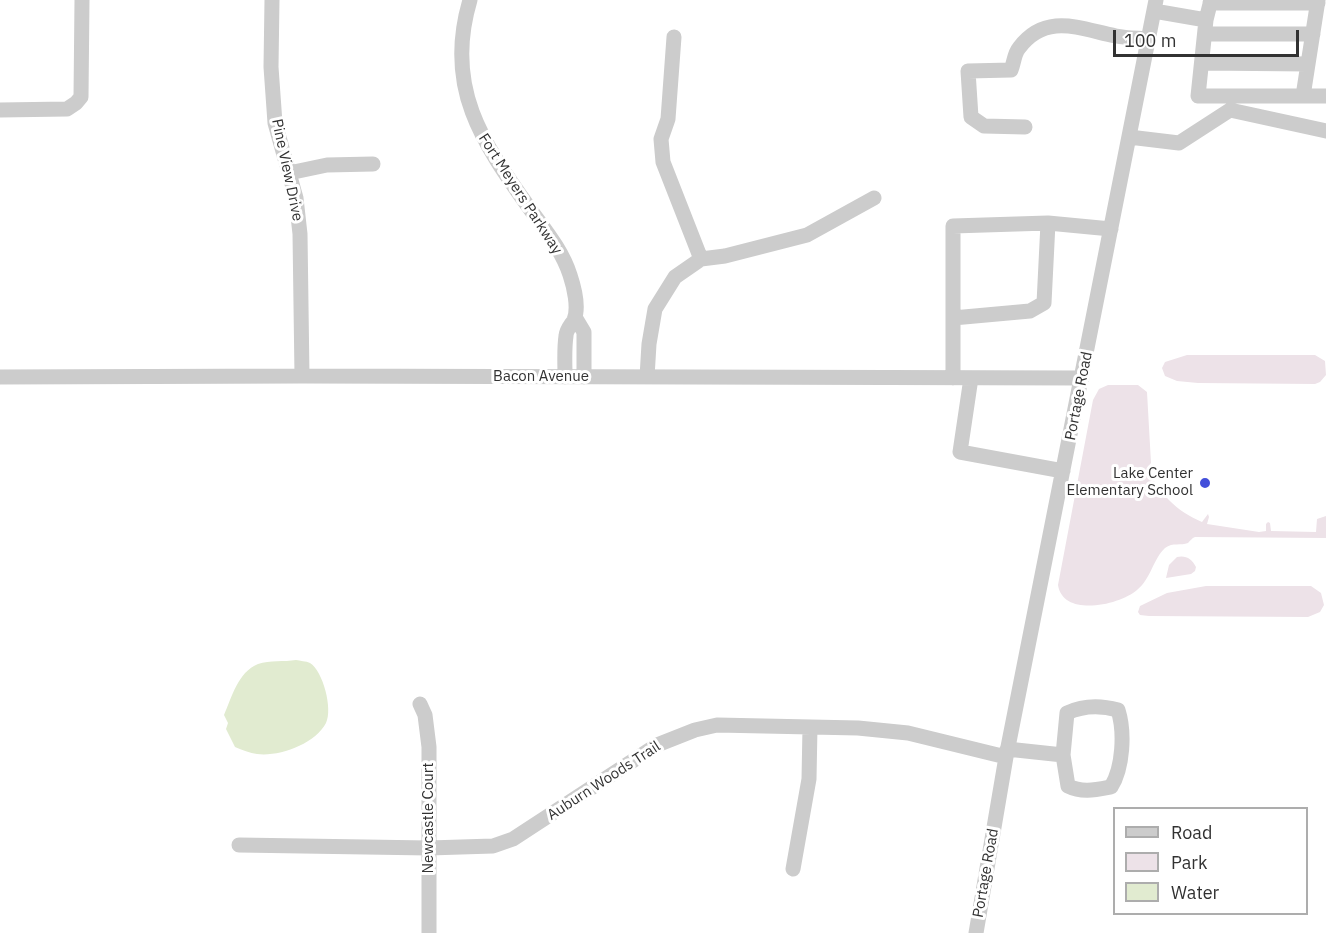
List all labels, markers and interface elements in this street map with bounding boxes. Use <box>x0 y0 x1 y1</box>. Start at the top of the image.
scale bar <box>1116 18 1302 56</box>
text: 100 m <box>1124 29 1176 52</box>
street label: Pine View Drive <box>267 117 307 223</box>
street label: Fort Meyers Parkway <box>474 130 566 258</box>
street label: Portage Road <box>1062 350 1096 442</box>
street label: Bacon Avenue <box>493 368 589 386</box>
place label: Lake Center Elementary School <box>1066 465 1193 500</box>
marker: Lake Center Elementary School <box>1198 476 1212 490</box>
street label: Auburn Woods Trail <box>544 738 664 824</box>
street label: Newcastle Court <box>420 762 438 874</box>
legend <box>1113 807 1308 915</box>
text: Road <box>1171 821 1212 844</box>
street label: Portage Road <box>969 827 1003 919</box>
text: Park <box>1171 851 1207 874</box>
text: Water <box>1171 881 1219 904</box>

